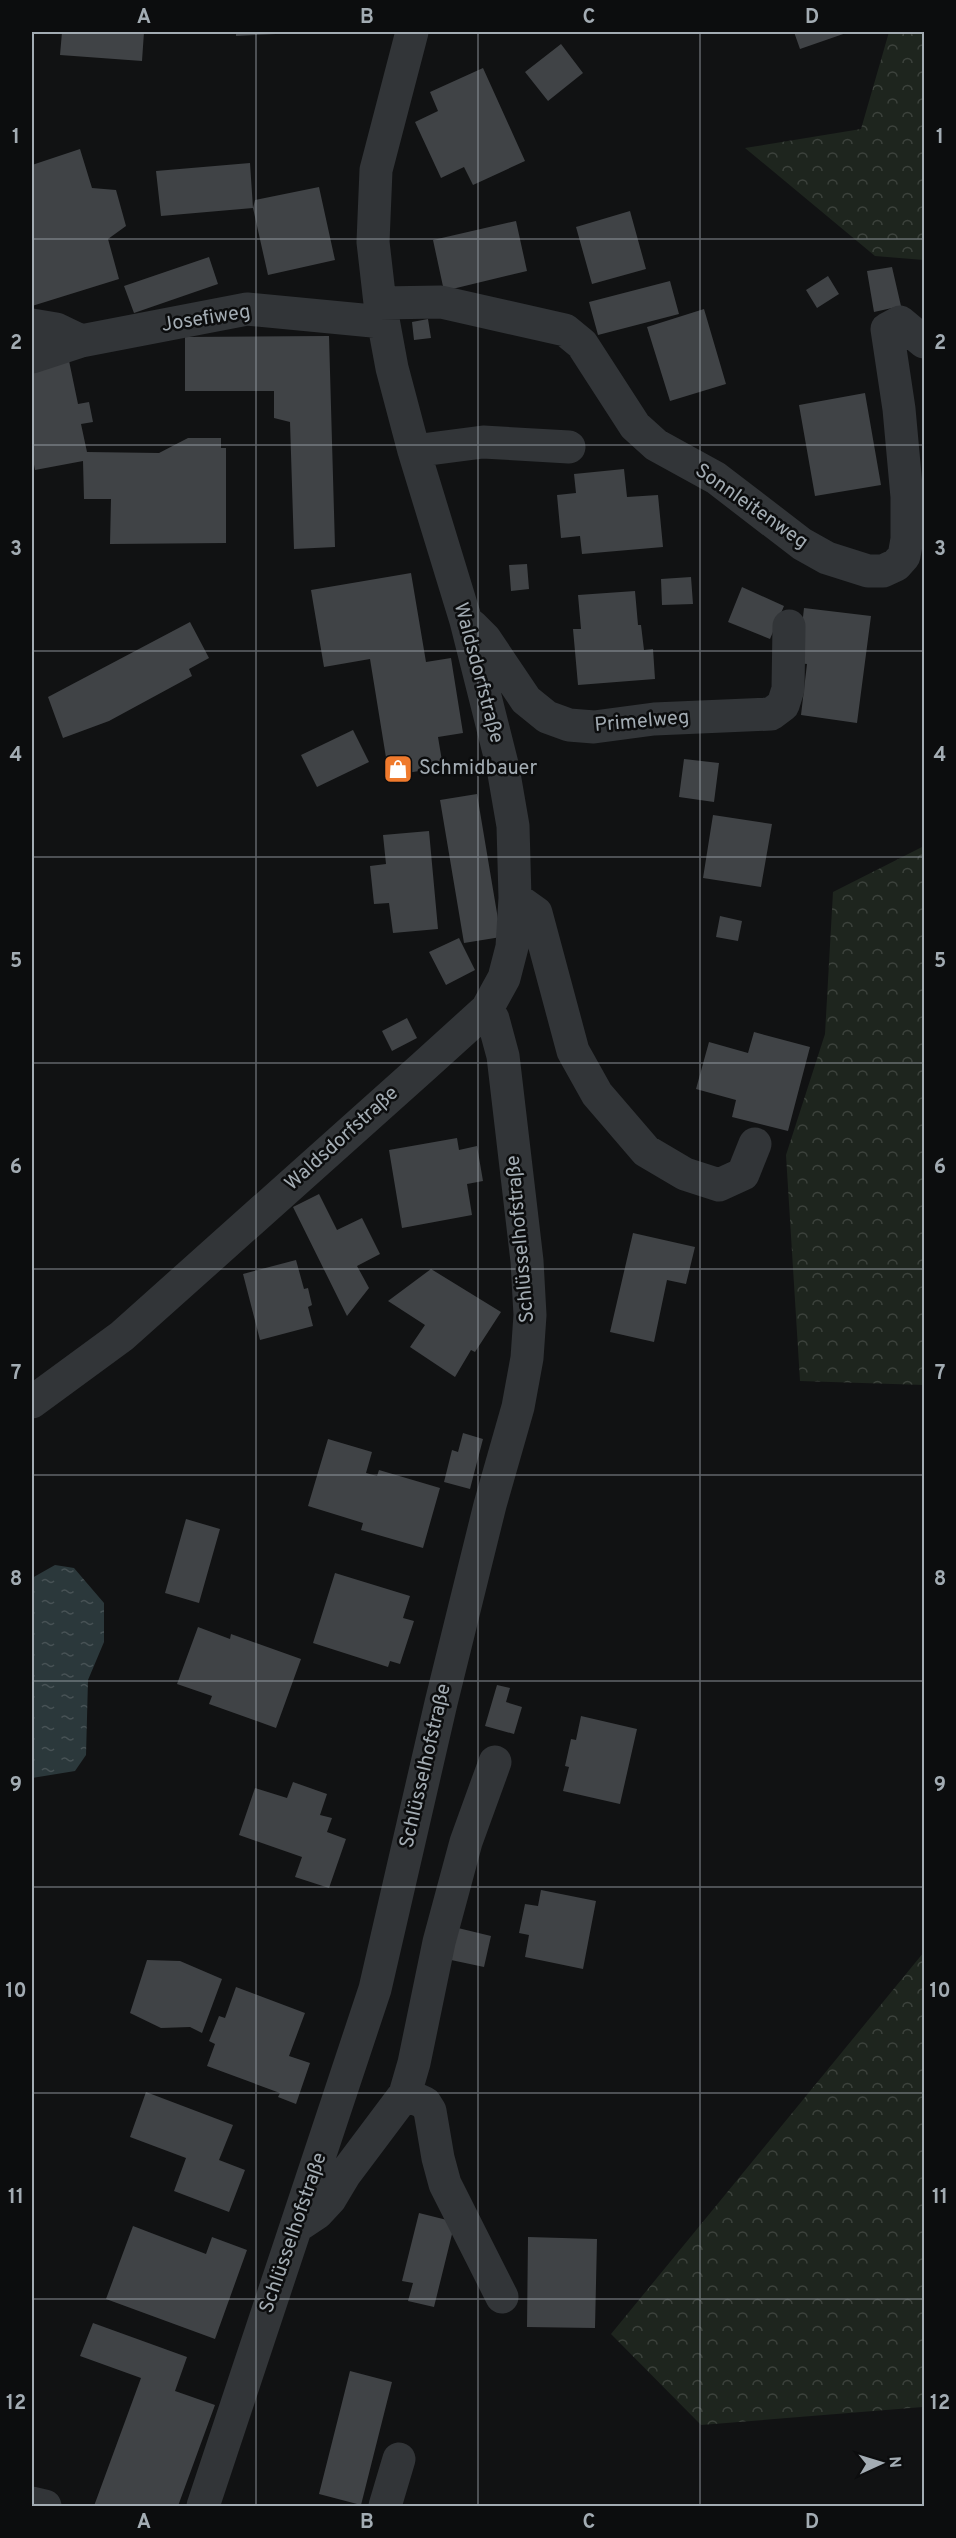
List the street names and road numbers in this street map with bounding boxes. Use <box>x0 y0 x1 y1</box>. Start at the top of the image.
street label: Josefiweg <box>160 299 252 339</box>
street label: Sonnleitenweg <box>689 458 813 556</box>
street label: Waldsdorfstraße <box>447 600 509 746</box>
street label: Primelweg <box>594 705 690 739</box>
street label: Waldsdorfstraße <box>280 1081 404 1197</box>
street label: Schlüsselhofstraße <box>501 1154 541 1324</box>
street label: Schlüsselhofstraße <box>394 1681 458 1851</box>
street label: Schlüsselhofstraße <box>254 2149 334 2317</box>

